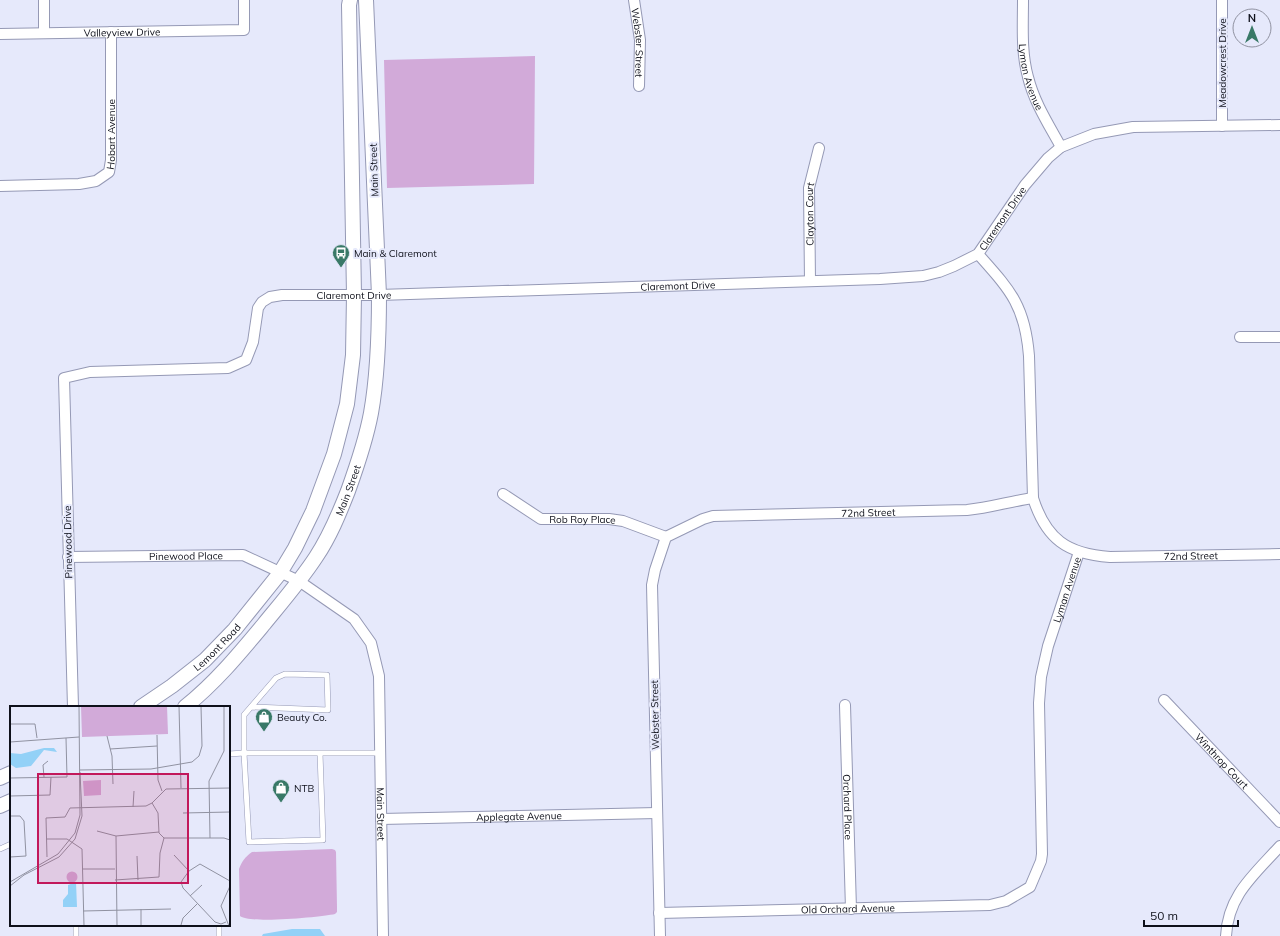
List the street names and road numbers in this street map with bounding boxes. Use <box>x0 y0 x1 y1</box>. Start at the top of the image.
street label: Webster Street <box>629 7 647 78</box>
street label: Meadowcrest Drive <box>1216 18 1229 108</box>
street label: Valleyview Drive <box>84 25 160 39</box>
street label: Lyman Avenue <box>1017 43 1046 112</box>
street label: Hobart Avenue <box>103 99 118 170</box>
street label: Main Street <box>367 143 381 197</box>
street label: Clayton Court <box>802 180 817 246</box>
street label: Claremont Drive <box>976 184 1029 253</box>
street label: Claremont Drive <box>640 278 715 293</box>
street label: Claremont Drive <box>316 288 392 302</box>
street label: Main Street <box>332 463 363 517</box>
street label: Pinewood Drive <box>61 505 75 579</box>
street label: 72nd Street <box>841 505 896 519</box>
street label: Rob Roy Place <box>549 513 617 526</box>
street label: Pinewood Place <box>149 549 223 563</box>
street label: 72nd Street <box>1164 549 1218 563</box>
street label: Lyman Avenue <box>1050 555 1084 624</box>
street label: Lemont Road <box>190 621 243 673</box>
street label: Webster Street <box>648 680 662 750</box>
street label: Winthrop Court <box>1192 730 1252 792</box>
street label: Orchard Place <box>841 774 855 840</box>
street label: Main Street <box>374 787 388 841</box>
street label: Applegate Avenue <box>476 809 562 823</box>
street label: Old Orchard Avenue <box>801 901 895 916</box>

